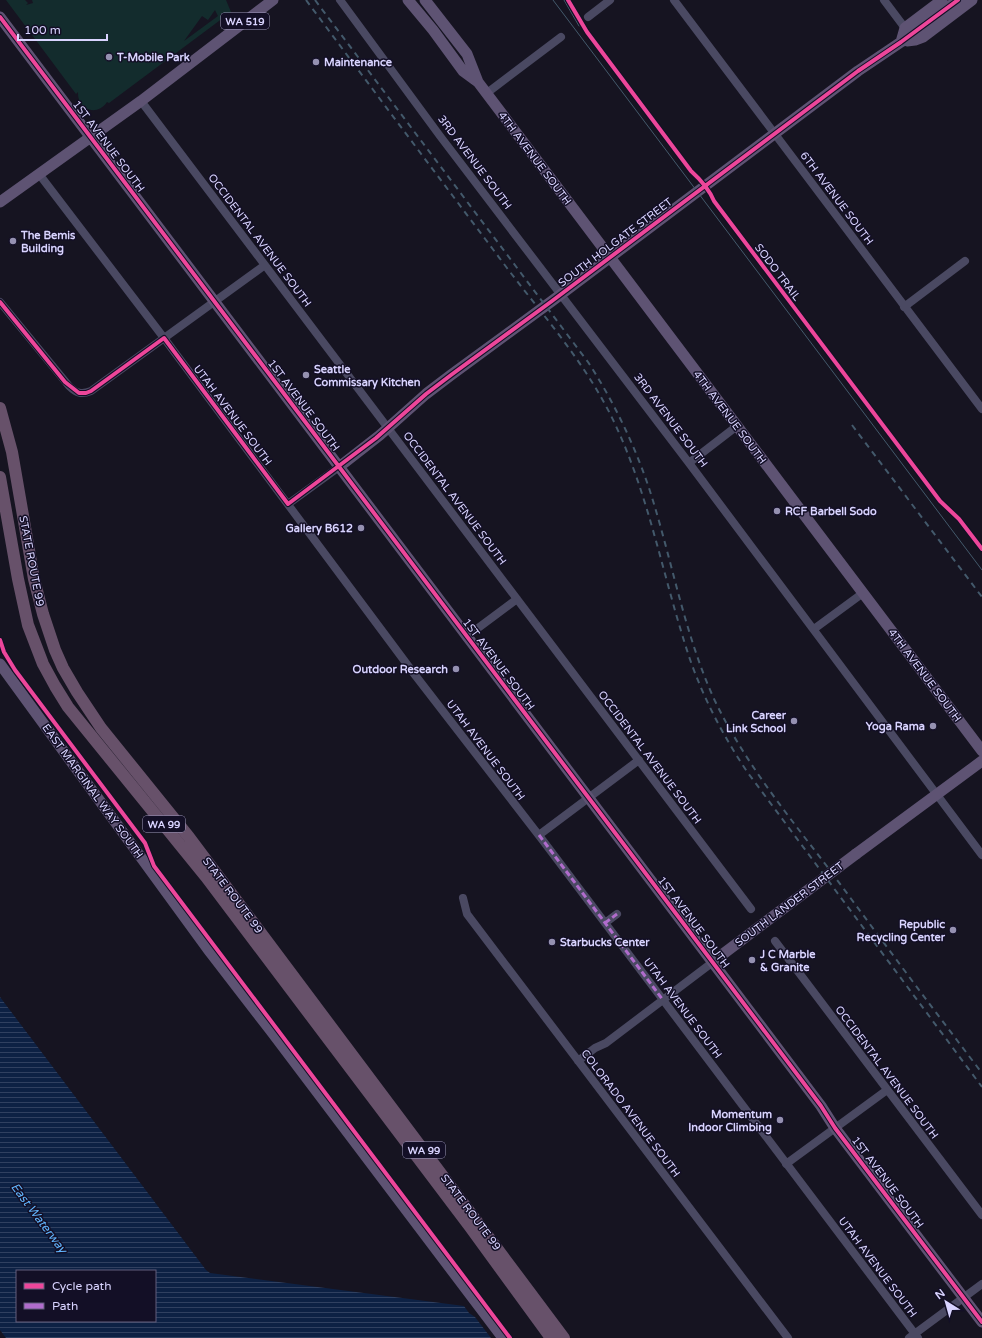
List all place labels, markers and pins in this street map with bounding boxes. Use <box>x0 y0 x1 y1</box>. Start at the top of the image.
place label: T-Mobile Park <box>116 51 190 64</box>
marker: T-Mobile Park <box>104 52 114 62</box>
place label: Maintenance <box>324 56 393 69</box>
marker: Maintenance <box>311 57 321 67</box>
place label: The Bemis Building <box>20 229 76 256</box>
marker: The Bemis Building <box>8 236 18 246</box>
place label: Seattle Commissary Kitchen <box>314 363 421 390</box>
marker: Seattle Commissary Kitchen <box>301 370 311 380</box>
place label: RCF Barbell Sodo <box>785 505 877 518</box>
marker: RCF Barbell Sodo <box>772 506 782 516</box>
place label: Gallery B612 <box>285 522 353 536</box>
marker: Gallery B612 <box>356 523 366 533</box>
place label: Outdoor Research <box>353 663 448 676</box>
marker: Outdoor Research <box>451 664 461 674</box>
place label: Career Link School <box>726 709 787 735</box>
marker: Career Link School <box>789 716 799 726</box>
place label: Yoga Rama <box>866 720 925 734</box>
marker: Yoga Rama <box>928 721 938 731</box>
place label: Republic Recycling Center <box>857 918 946 945</box>
marker: Republic Recycling Center <box>948 925 958 935</box>
place label: Starbucks Center <box>560 936 650 949</box>
marker: Starbucks Center <box>547 937 557 947</box>
place label: J C Marble & Granite <box>759 948 816 974</box>
marker: J C Marble & Granite <box>747 955 757 965</box>
place label: Momentum Indoor Climbing <box>688 1108 772 1135</box>
marker: Momentum Indoor Climbing <box>775 1115 785 1125</box>

